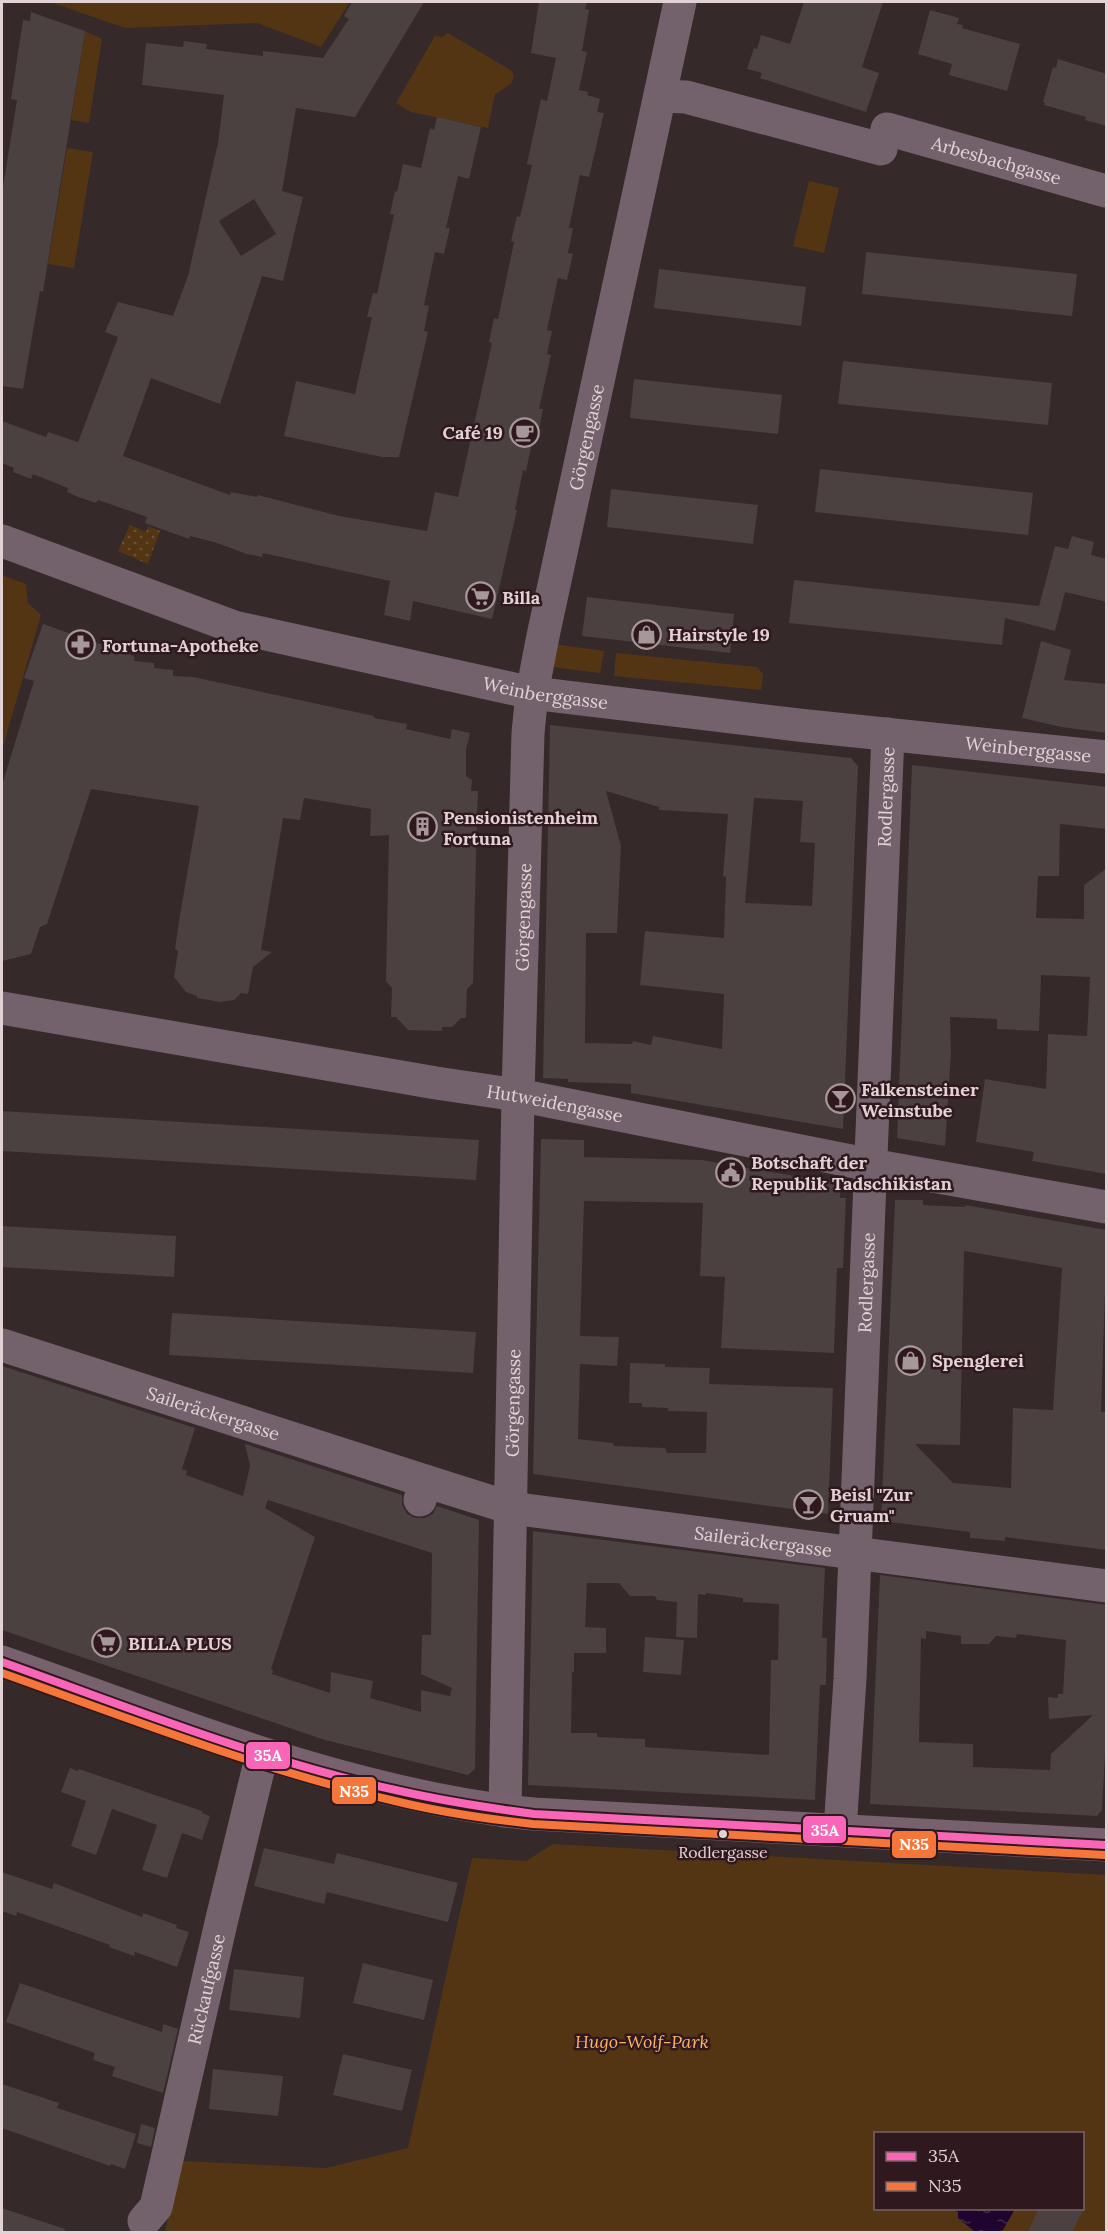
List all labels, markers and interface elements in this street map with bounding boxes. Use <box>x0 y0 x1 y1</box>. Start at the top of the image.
street label: Arbesbachgasse <box>928 131 1064 189</box>
street label: Görgengasse <box>563 382 609 492</box>
cafe icon: Café 19 <box>508 416 540 448</box>
place label: Café 19 <box>443 421 503 444</box>
supermarket icon: Billa <box>465 581 497 613</box>
place label: Billa <box>502 586 541 609</box>
shop icon: Hairstyle 19 <box>631 618 663 650</box>
place label: Hairstyle 19 <box>668 623 770 646</box>
pharmacy icon: Fortuna-Apotheke <box>65 629 97 661</box>
place label: Fortuna-Apotheke <box>102 634 259 657</box>
street label: Weinberggasse <box>481 671 610 714</box>
street label: Weinberggasse <box>964 731 1093 767</box>
street label: Rodlergasse <box>872 746 899 848</box>
place label: Pensionistenheim Fortuna <box>443 806 599 850</box>
building icon: Pensionistenheim Fortuna <box>406 811 438 843</box>
street label: Görgengasse <box>510 863 536 972</box>
place label: Falkensteiner Weinstube <box>861 1078 979 1122</box>
street label: Hutweidengasse <box>485 1079 625 1127</box>
bar icon: Falkensteiner Weinstube <box>824 1083 856 1115</box>
place label: Botschaft der Republik Tadschikistan <box>751 1151 952 1195</box>
public building icon: Botschaft der Republik Tadschikistan <box>714 1156 746 1188</box>
street label: Rodlergasse <box>852 1232 879 1333</box>
shop icon: Spenglerei <box>895 1344 927 1376</box>
street label: Görgengasse <box>500 1349 525 1457</box>
place label: Spenglerei <box>932 1349 1024 1372</box>
street label: Saileräckergasse <box>144 1381 283 1445</box>
place label: Beisl "Zur Gruam" <box>830 1483 913 1527</box>
bar icon: Beisl "Zur Gruam" <box>793 1488 825 1520</box>
street label: Saileräckergasse <box>693 1521 833 1561</box>
supermarket icon: BILLA PLUS <box>91 1627 123 1659</box>
place label: BILLA PLUS <box>128 1632 232 1655</box>
line badge: 35A <box>245 1741 291 1770</box>
text: 35A <box>254 1745 282 1765</box>
line badge: N35 <box>331 1776 377 1805</box>
text: N35 <box>339 1781 369 1801</box>
line badge: 35A <box>802 1815 847 1844</box>
text: 35A <box>811 1820 839 1840</box>
marker: Rodlergasse <box>717 1828 729 1840</box>
line badge: N35 <box>891 1830 937 1859</box>
text: N35 <box>899 1834 929 1854</box>
place label: Rodlergasse <box>678 1842 768 1862</box>
street label: Rückaufgasse <box>182 1931 230 2047</box>
park label: Hugo-Wolf-Park <box>575 2030 709 2053</box>
legend <box>874 2132 1084 2210</box>
text: 35A <box>928 2144 960 2167</box>
text: N35 <box>928 2174 962 2197</box>

